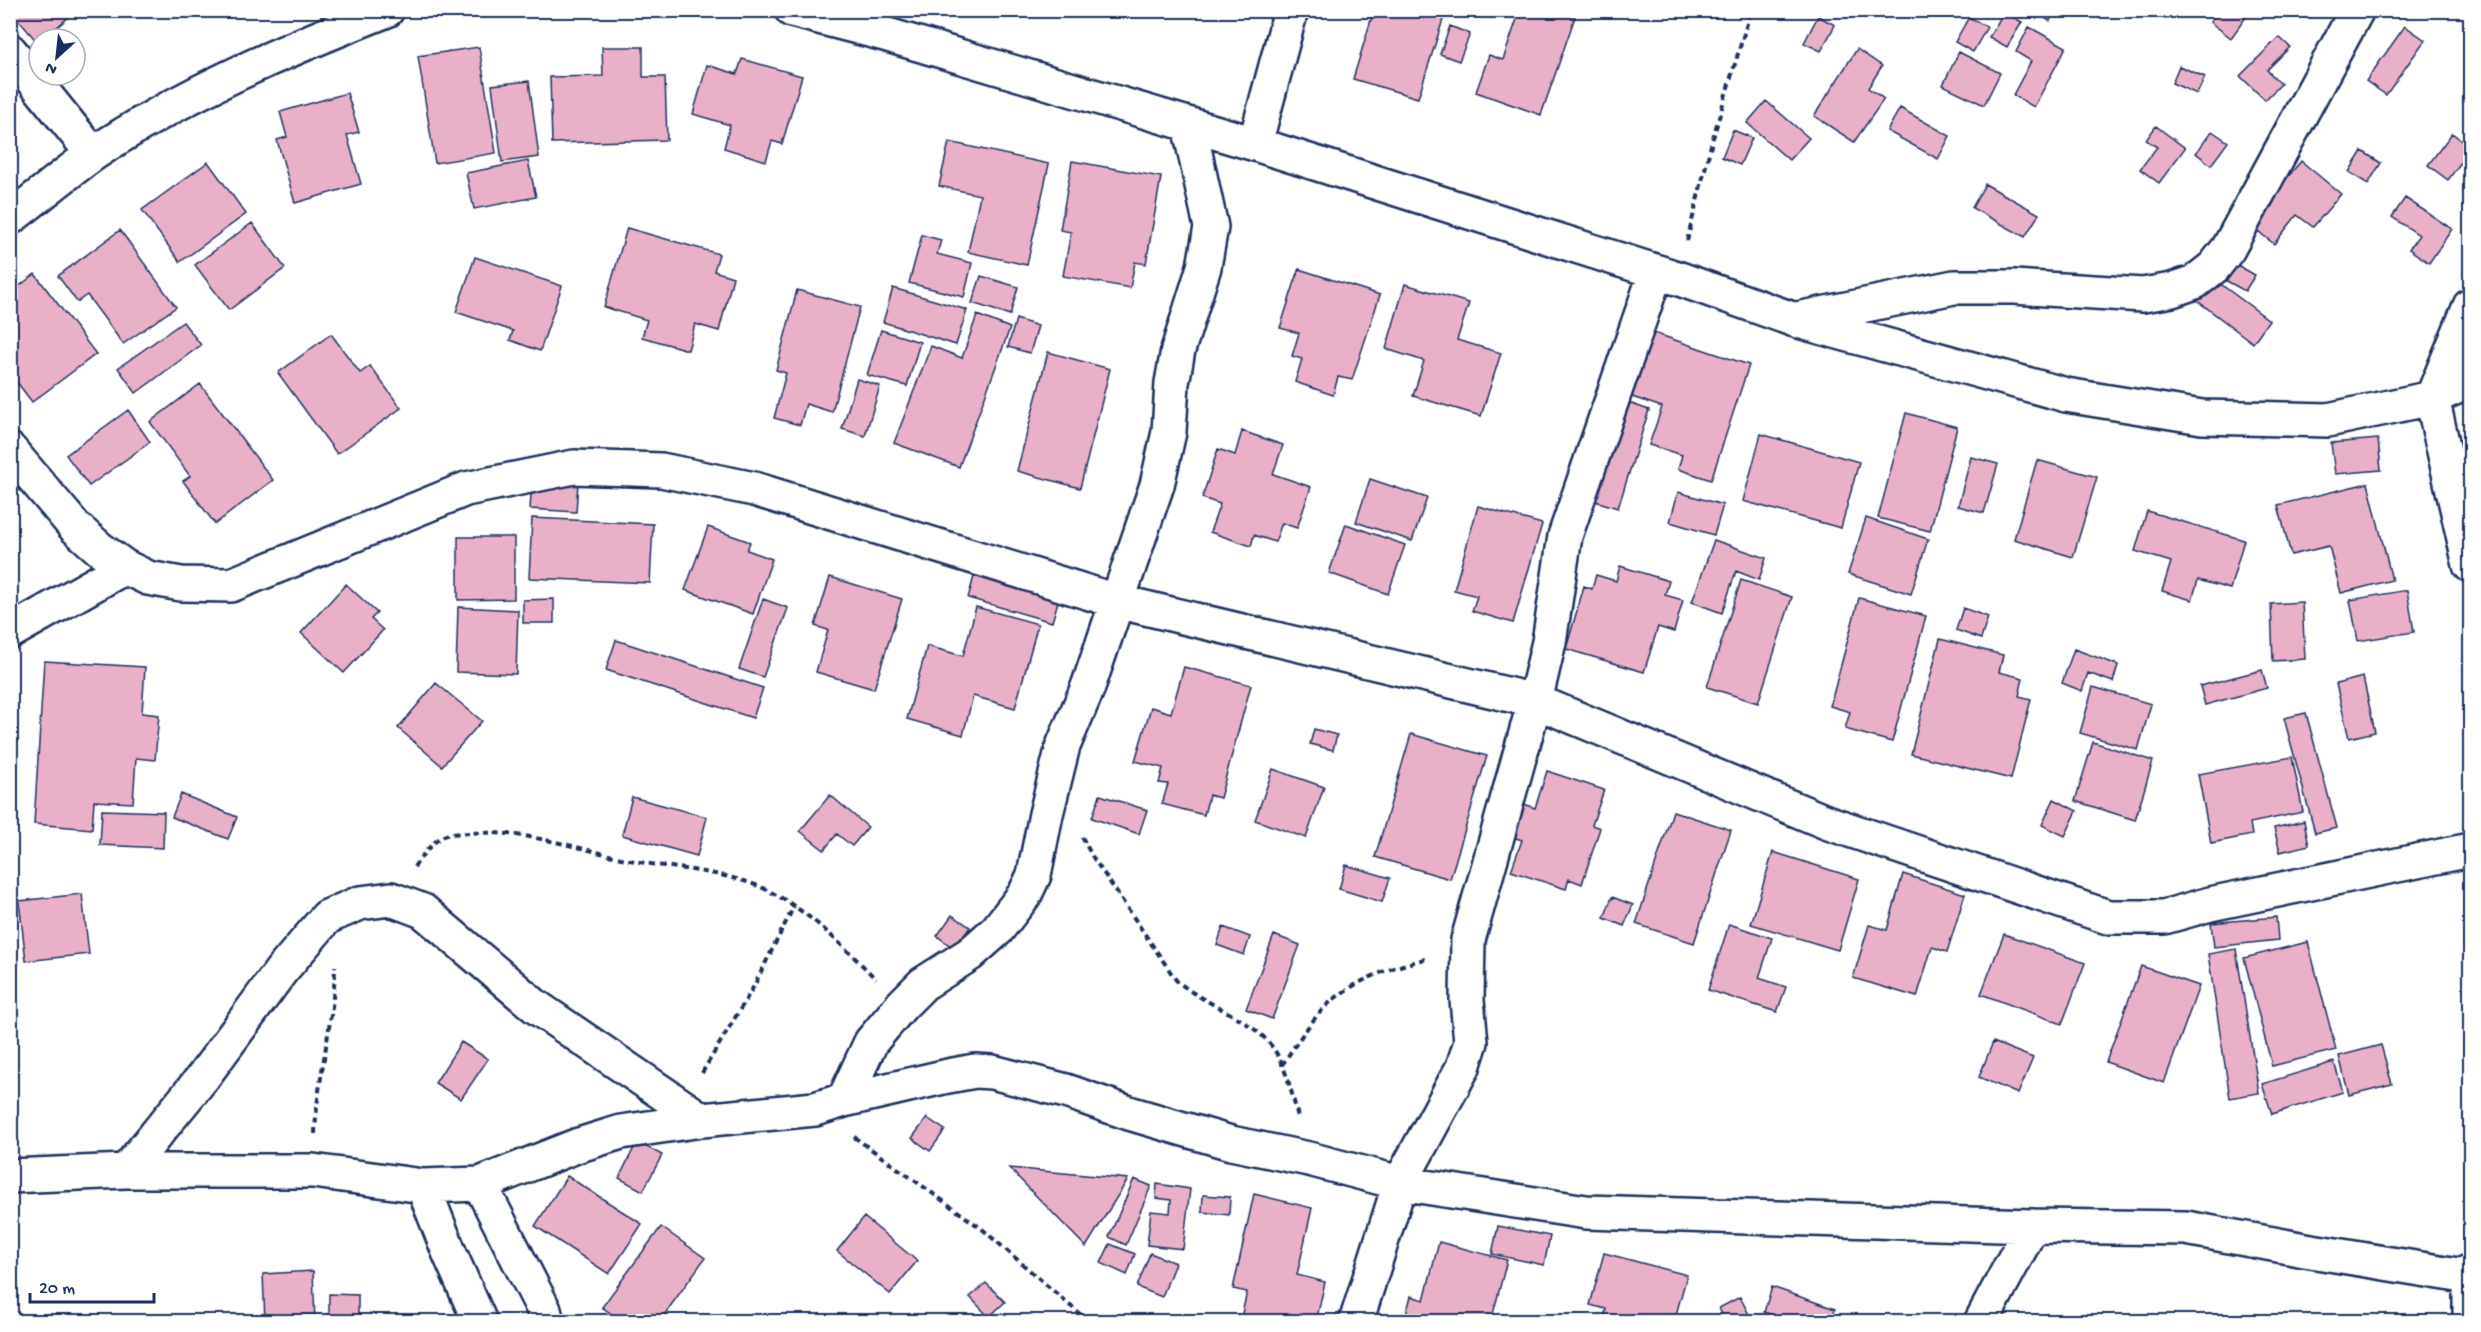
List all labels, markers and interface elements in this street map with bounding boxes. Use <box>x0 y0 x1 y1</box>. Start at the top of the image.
north arrow <box>27 27 87 87</box>
text: N <box>42 56 61 78</box>
scale bar <box>30 1266 154 1304</box>
text: 20 m <box>39 1279 75 1300</box>

